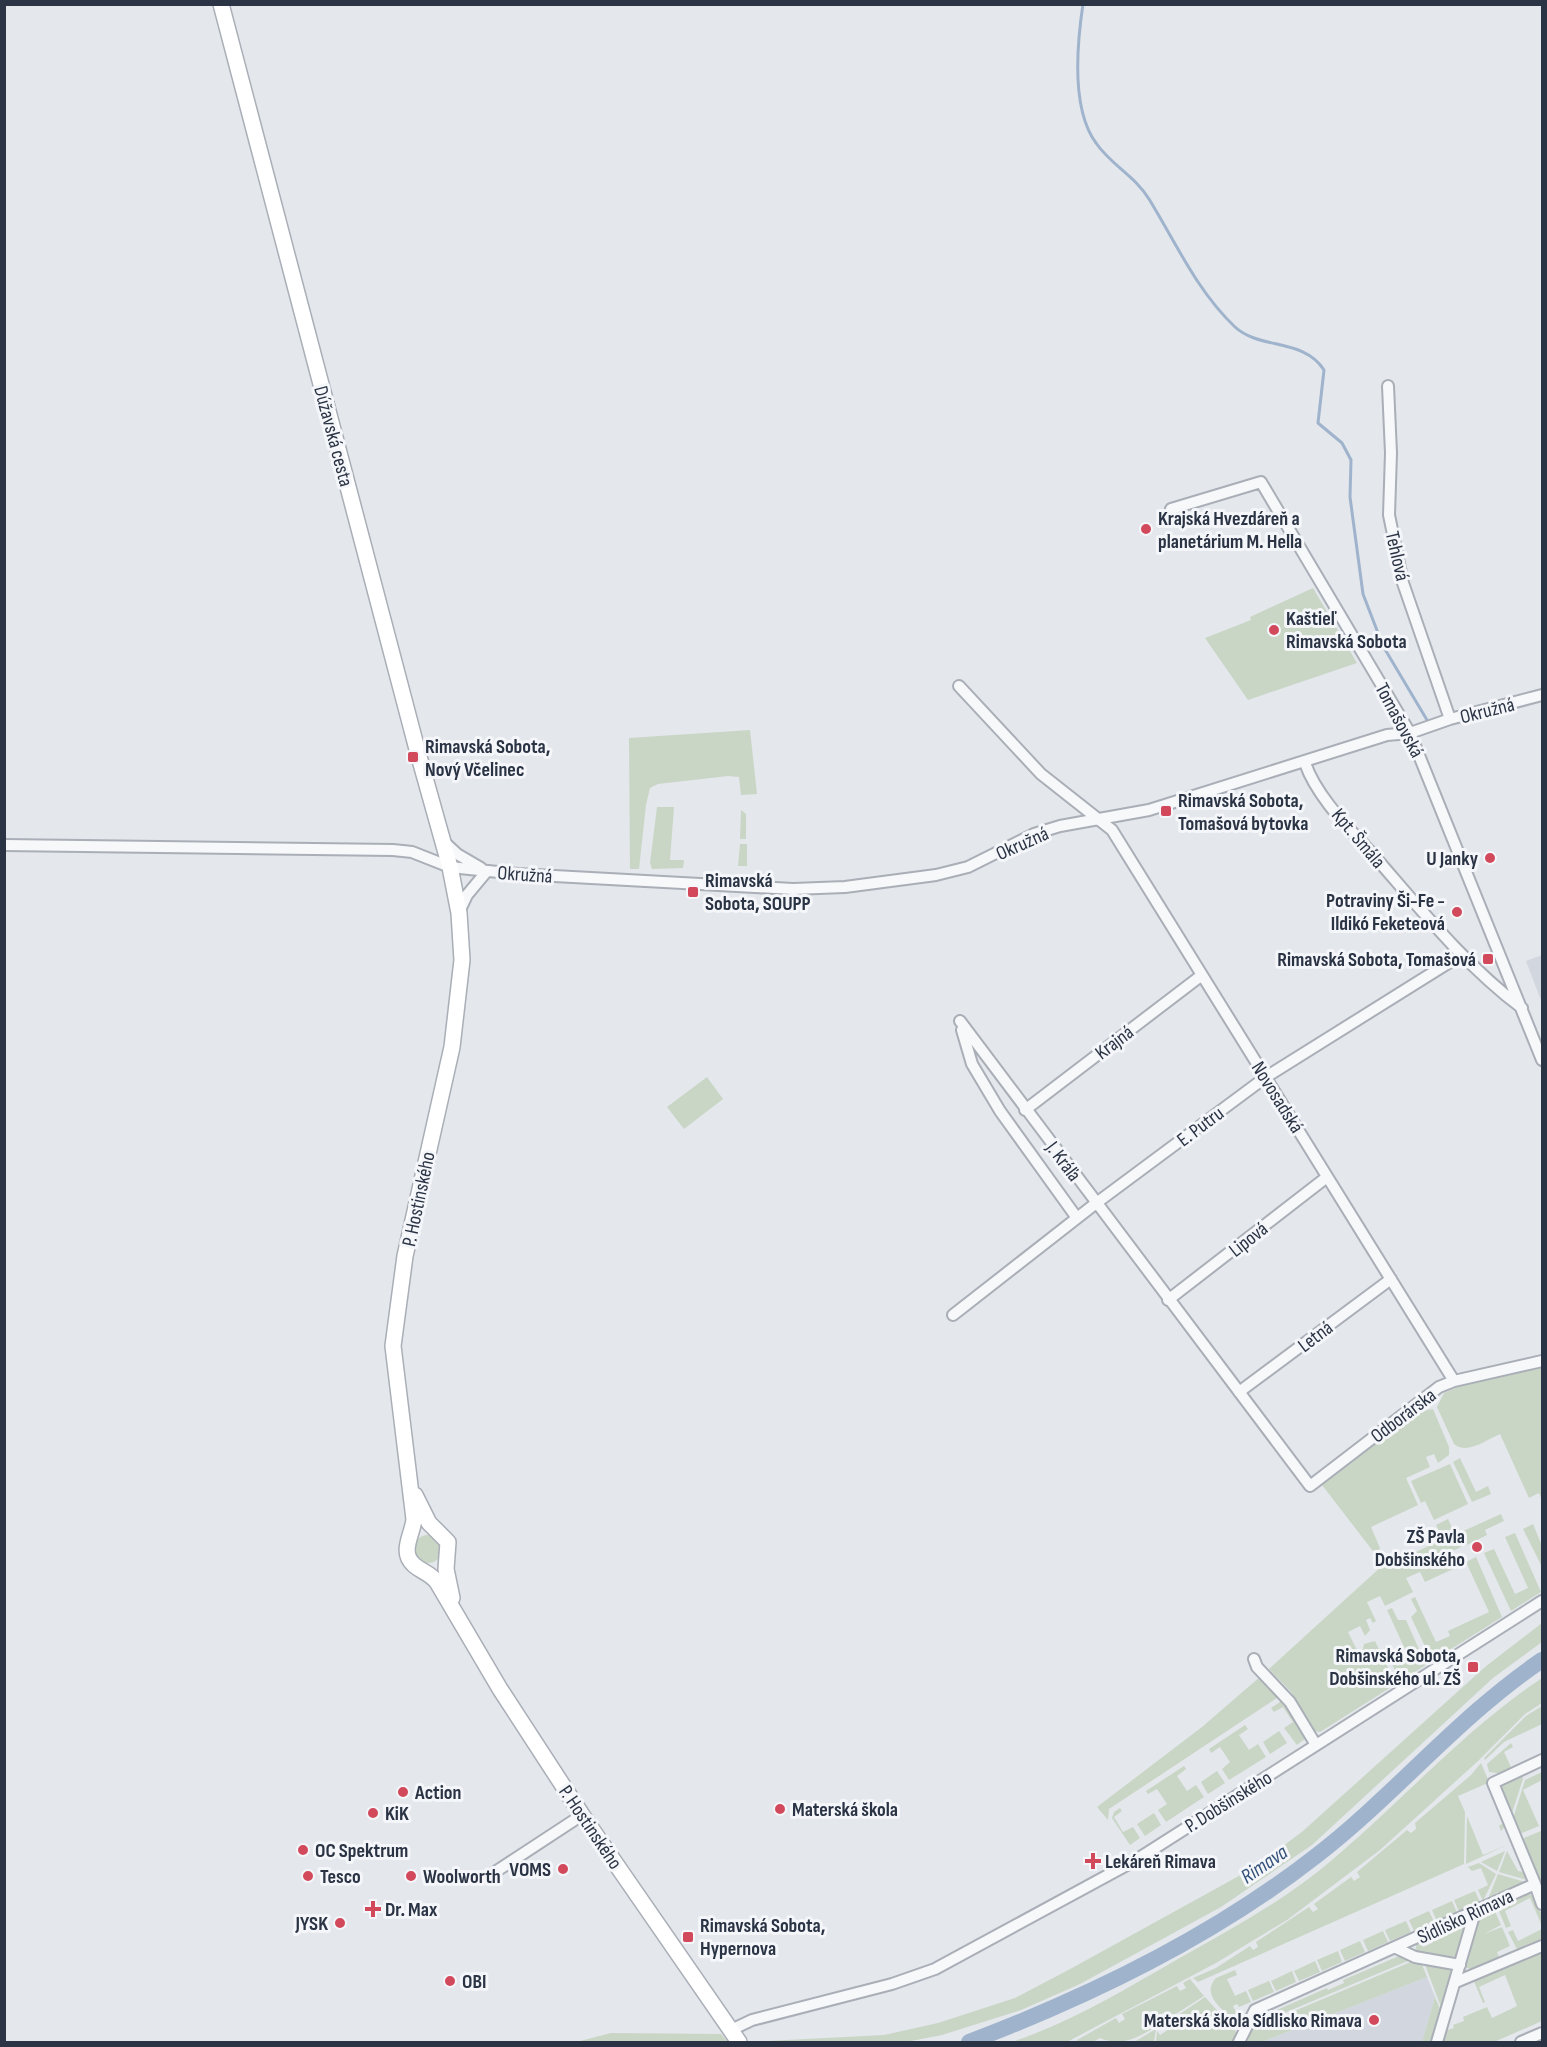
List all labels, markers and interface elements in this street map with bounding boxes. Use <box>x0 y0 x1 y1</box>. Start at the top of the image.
street label: Dúžavská cesta <box>308 383 358 489</box>
place label: Krajská Hvezdáreň a planetárium M. Hella <box>1158 507 1302 554</box>
marker: Krajská Hvezdáreň a planetárium M. Hella <box>1139 522 1153 536</box>
street label: Tehlová <box>1380 529 1414 583</box>
place label: Kaštieľ Rimavská Sobota <box>1286 607 1407 654</box>
marker: Kaštieľ Rimavská Sobota <box>1267 623 1281 637</box>
street label: Tomašovská <box>1369 679 1429 762</box>
street label: Okružná <box>1458 693 1517 729</box>
place label: Rimavská Sobota, Nový Včelinec <box>425 735 551 782</box>
marker: Rimavská Sobota, Nový Včelinec <box>406 750 420 764</box>
place label: Rimavská Sobota, Tomašová bytovka <box>1178 789 1308 836</box>
marker: Rimavská Sobota, Tomašová bytovka <box>1159 804 1173 818</box>
street label: Kpt. Šmála <box>1326 804 1390 874</box>
street label: Okružná <box>992 822 1052 866</box>
place label: U Janky <box>1426 847 1479 871</box>
marker: U Janky <box>1483 851 1497 865</box>
street label: Okružná <box>497 861 553 889</box>
place label: Rimavská Sobota, SOUPP <box>705 869 811 916</box>
marker: Rimavská Sobota, SOUPP <box>686 885 700 899</box>
place label: Potraviny Ši-Fe - Ildikó Feketeová <box>1326 889 1445 936</box>
marker: Potraviny Ši-Fe - Ildikó Feketeová <box>1450 905 1464 919</box>
place label: Rimavská Sobota, Tomašová <box>1277 948 1476 972</box>
marker: Rimavská Sobota, Tomašová <box>1481 952 1495 966</box>
street label: Krajná <box>1091 1021 1139 1065</box>
street label: Novosadská <box>1246 1057 1308 1138</box>
street label: E. Putru <box>1173 1102 1229 1152</box>
street label: J. Kráľa <box>1040 1136 1086 1186</box>
street label: P. Hostinského <box>397 1150 441 1249</box>
street label: Lipová <box>1224 1217 1273 1262</box>
street label: Letná <box>1293 1316 1338 1358</box>
street label: Odborárska <box>1366 1383 1441 1448</box>
place label: ZŠ Pavla Dobšinského <box>1375 1525 1465 1572</box>
marker: ZŠ Pavla Dobšinského <box>1470 1540 1484 1554</box>
place label: Rimavská Sobota, Dobšinského ul. ZŠ <box>1329 1644 1461 1691</box>
marker: Rimavská Sobota, Dobšinského ul. ZŠ <box>1466 1660 1480 1674</box>
street label: P. Dobšinského <box>1181 1766 1276 1838</box>
place label: Action <box>414 1781 461 1805</box>
street label: P. Hostinského <box>553 1781 627 1874</box>
marker: Action <box>396 1785 410 1799</box>
place label: Materská škola <box>792 1798 898 1822</box>
place label: KiK <box>385 1802 409 1826</box>
marker: Materská škola <box>773 1802 787 1816</box>
marker: KiK <box>366 1806 380 1820</box>
place label: OC Spektrum <box>315 1839 408 1863</box>
water label: Rimava <box>1236 1839 1293 1889</box>
marker: OC Spektrum <box>296 1843 310 1857</box>
place label: Lekáreň Rimava <box>1105 1850 1216 1874</box>
marker: Lekáreň Rimava <box>1086 1854 1100 1868</box>
place label: VOMS <box>509 1858 551 1882</box>
marker: VOMS <box>556 1862 570 1876</box>
place label: Tesco <box>320 1865 361 1889</box>
place label: Woolworth <box>423 1865 501 1889</box>
marker: Tesco <box>301 1869 315 1883</box>
marker: Woolworth <box>404 1869 418 1883</box>
street label: Sídlisko Rimava <box>1414 1884 1517 1950</box>
place label: Dr. Max <box>385 1898 438 1922</box>
marker: Dr. Max <box>366 1902 380 1916</box>
place label: JYSK <box>295 1912 328 1936</box>
place label: Rimavská Sobota, Hypernova <box>700 1914 826 1961</box>
marker: JYSK <box>333 1916 347 1930</box>
marker: Rimavská Sobota, Hypernova <box>681 1930 695 1944</box>
place label: OBI <box>462 1970 486 1994</box>
marker: OBI <box>443 1974 457 1988</box>
place label: Materská škola Sídlisko Rimava <box>1144 2009 1362 2033</box>
marker: Materská škola Sídlisko Rimava <box>1367 2013 1381 2027</box>

